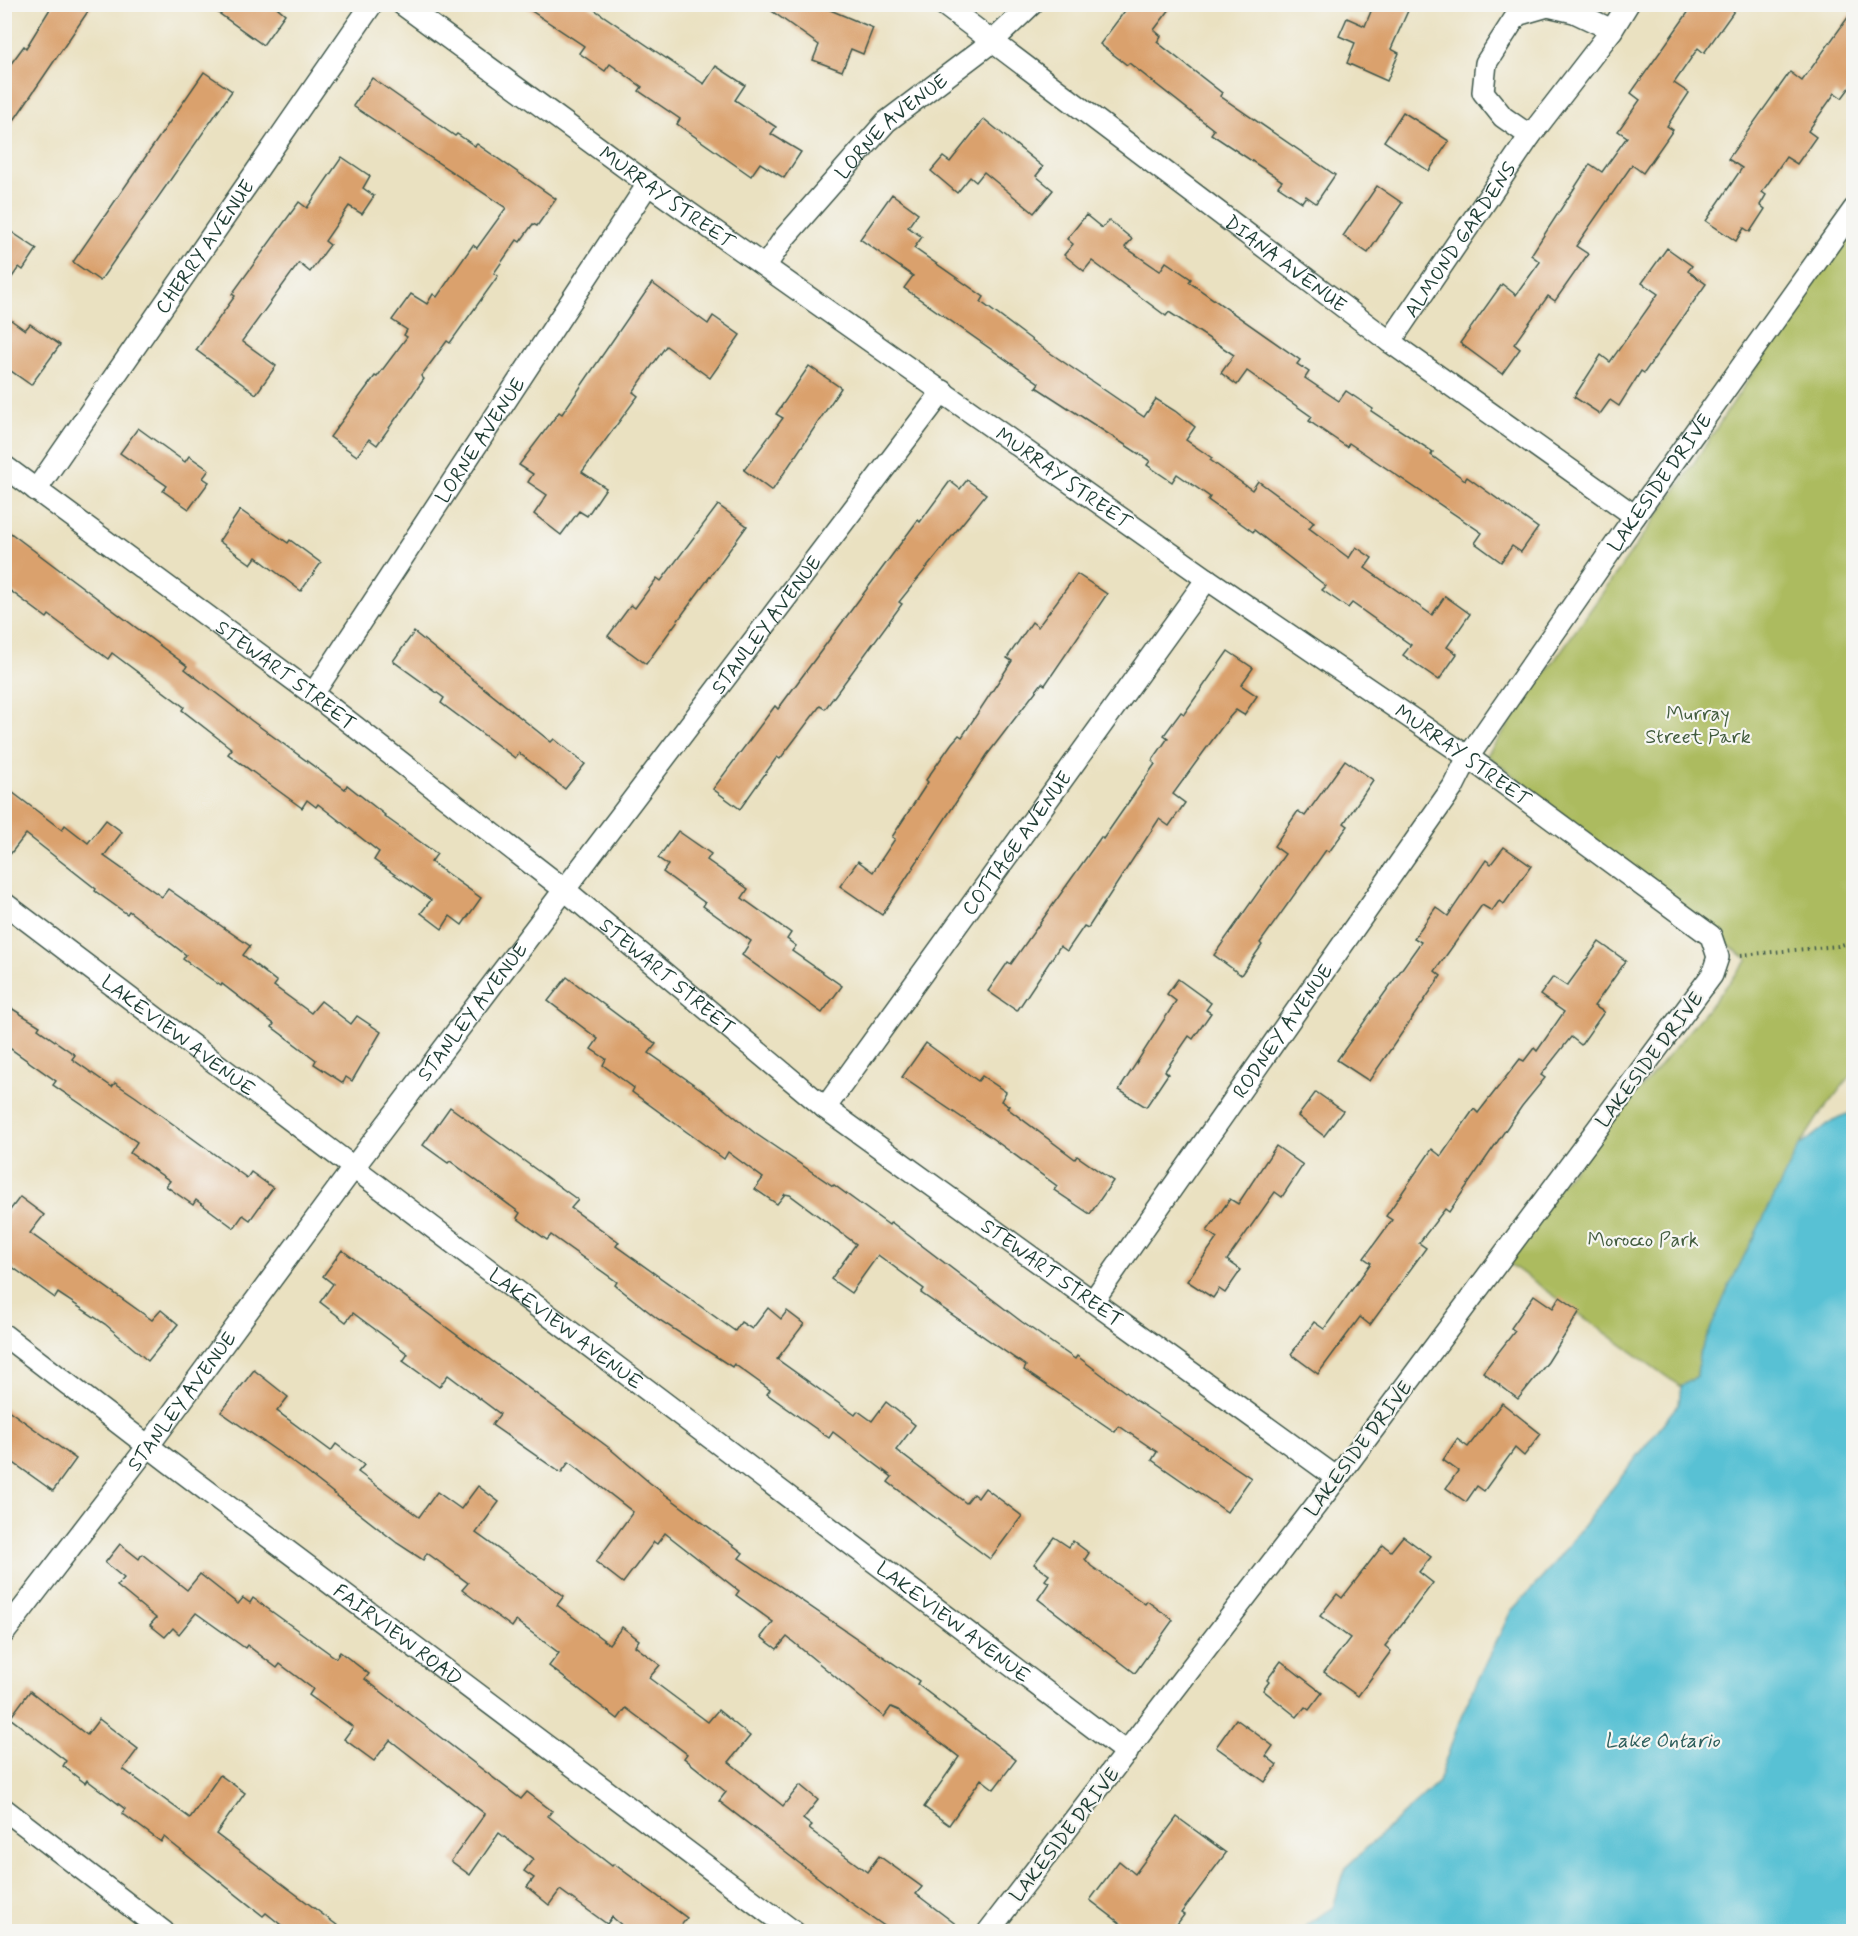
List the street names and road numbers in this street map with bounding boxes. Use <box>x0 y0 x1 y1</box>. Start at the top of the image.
street label: LORNE AVENUE <box>830 68 954 186</box>
street label: MURRAY STREET <box>593 141 741 257</box>
street label: ALMOND GARDENS <box>1399 157 1523 323</box>
street label: CHERRY AVENUE <box>150 175 261 320</box>
street label: DIANA AVENUE <box>1219 210 1352 319</box>
street label: LORNE AVENUE <box>430 373 532 509</box>
street label: LAKESIDE DRIVE <box>1602 408 1719 558</box>
street label: MURRAY STREET <box>990 422 1137 537</box>
street label: STANLEY AVENUE <box>706 550 828 700</box>
street label: STEWART STREET <box>209 615 361 737</box>
street label: MURRAY STREET <box>1389 699 1537 814</box>
street label: COTTAGE AVENUE <box>956 766 1079 921</box>
street label: STEWART STREET <box>593 912 740 1042</box>
street label: STANLEY AVENUE <box>412 938 535 1087</box>
street label: RODNEY AVENUE <box>1227 959 1340 1104</box>
street label: LAKEVIEW AVENUE <box>95 969 260 1103</box>
street label: LAKESIDE DRIVE <box>1590 986 1710 1134</box>
street label: STEWART STREET <box>975 1213 1128 1334</box>
street label: LAKEVIEW AVENUE <box>483 1263 648 1397</box>
street label: STANLEY AVENUE <box>122 1326 243 1477</box>
street label: LAKESIDE DRIVE <box>1299 1375 1419 1523</box>
street label: LAKEVIEW AVENUE <box>870 1556 1035 1690</box>
street label: FAIRVIEW ROAD <box>327 1578 467 1693</box>
street label: LAKESIDE DRIVE <box>1004 1762 1126 1908</box>

